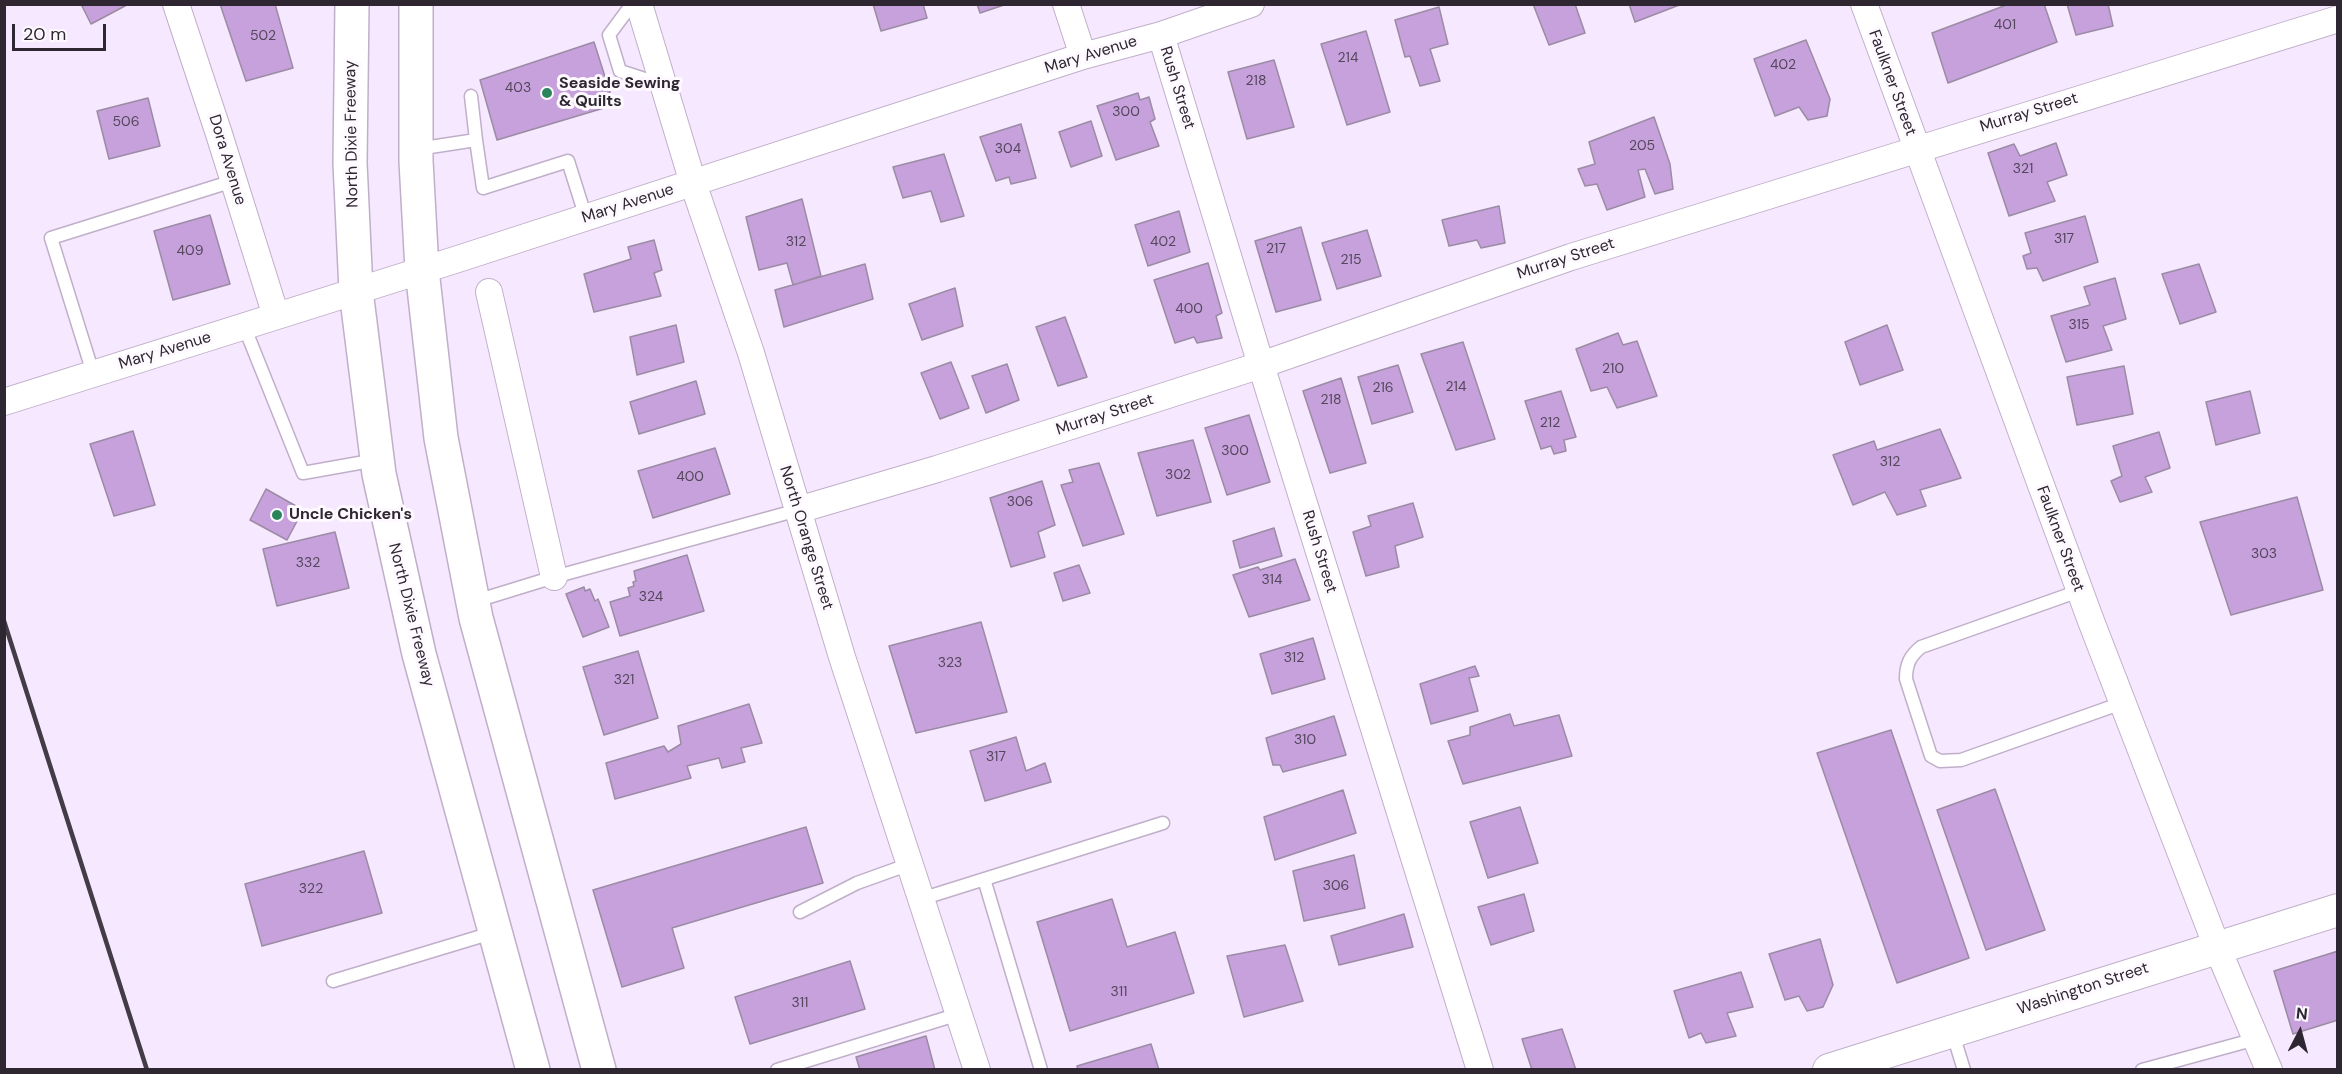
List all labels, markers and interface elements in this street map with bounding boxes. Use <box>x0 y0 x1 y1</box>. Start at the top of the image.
scale bar <box>15 12 110 50</box>
house number: 401 <box>1994 17 2016 33</box>
text: 20 m <box>23 22 66 46</box>
street label: Faulkner Street <box>1864 27 1920 139</box>
house number: 502 <box>250 28 276 44</box>
street label: Mary Avenue <box>1042 32 1140 78</box>
street label: Rush Street <box>1155 44 1199 132</box>
house number: 214 <box>1338 50 1358 66</box>
house number: 402 <box>1770 57 1796 73</box>
street label: North Dixie Freeway <box>341 60 363 208</box>
house number: 218 <box>1246 73 1266 89</box>
place label: Seaside Sewing & Quilts <box>559 74 680 112</box>
house number: 403 <box>505 80 531 96</box>
marker: Seaside Sewing & Quilts <box>540 86 554 100</box>
street label: Murray Street <box>1978 89 2080 137</box>
house number: 300 <box>1112 104 1140 120</box>
street label: Dora Avenue <box>204 112 250 208</box>
house number: 506 <box>113 114 139 130</box>
house number: 205 <box>1629 138 1655 154</box>
house number: 304 <box>995 141 1021 157</box>
house number: 321 <box>2013 161 2033 177</box>
street label: Mary Avenue <box>580 180 676 228</box>
house number: 317 <box>2054 231 2074 247</box>
house number: 312 <box>786 234 806 250</box>
house number: 402 <box>1150 234 1176 250</box>
street label: Murray Street <box>1515 234 1617 284</box>
house number: 217 <box>1266 241 1286 257</box>
house number: 409 <box>177 243 203 259</box>
house number: 215 <box>1341 252 1361 268</box>
house number: 400 <box>1175 301 1203 317</box>
house number: 315 <box>2069 317 2089 333</box>
street label: Mary Avenue <box>116 328 214 374</box>
house number: 210 <box>1602 361 1624 377</box>
house number: 214 <box>1446 379 1466 395</box>
house number: 216 <box>1372 380 1394 396</box>
street label: Murray Street <box>1054 390 1156 440</box>
house number: 218 <box>1321 392 1341 408</box>
house number: 212 <box>1540 415 1560 431</box>
house number: 300 <box>1221 443 1249 459</box>
house number: 312 <box>1880 454 1900 470</box>
street label: North Orange Street <box>775 464 837 612</box>
house number: 302 <box>1165 467 1191 483</box>
house number: 400 <box>676 469 704 485</box>
street label: Faulkner Street <box>2032 483 2088 595</box>
house number: 306 <box>1007 494 1033 510</box>
place label: Uncle Chicken's <box>289 505 412 525</box>
marker: Uncle Chicken's <box>270 508 284 522</box>
street label: Rush Street <box>1297 508 1341 596</box>
street label: North Dixie Freeway <box>384 541 438 689</box>
house number: 303 <box>2251 546 2277 562</box>
house number: 332 <box>296 555 320 571</box>
house number: 314 <box>1262 572 1282 588</box>
house number: 324 <box>639 589 663 605</box>
house number: 312 <box>1284 650 1304 666</box>
house number: 323 <box>938 655 962 671</box>
house number: 321 <box>614 672 634 688</box>
house number: 310 <box>1294 732 1316 748</box>
house number: 317 <box>986 749 1006 765</box>
house number: 306 <box>1323 878 1349 894</box>
house number: 322 <box>299 881 323 897</box>
street label: Washington Street <box>2015 959 2151 1019</box>
house number: 311 <box>1111 984 1127 1000</box>
house number: 311 <box>792 995 808 1011</box>
north arrow <box>2270 1002 2330 1062</box>
text: N <box>2295 1003 2309 1025</box>

